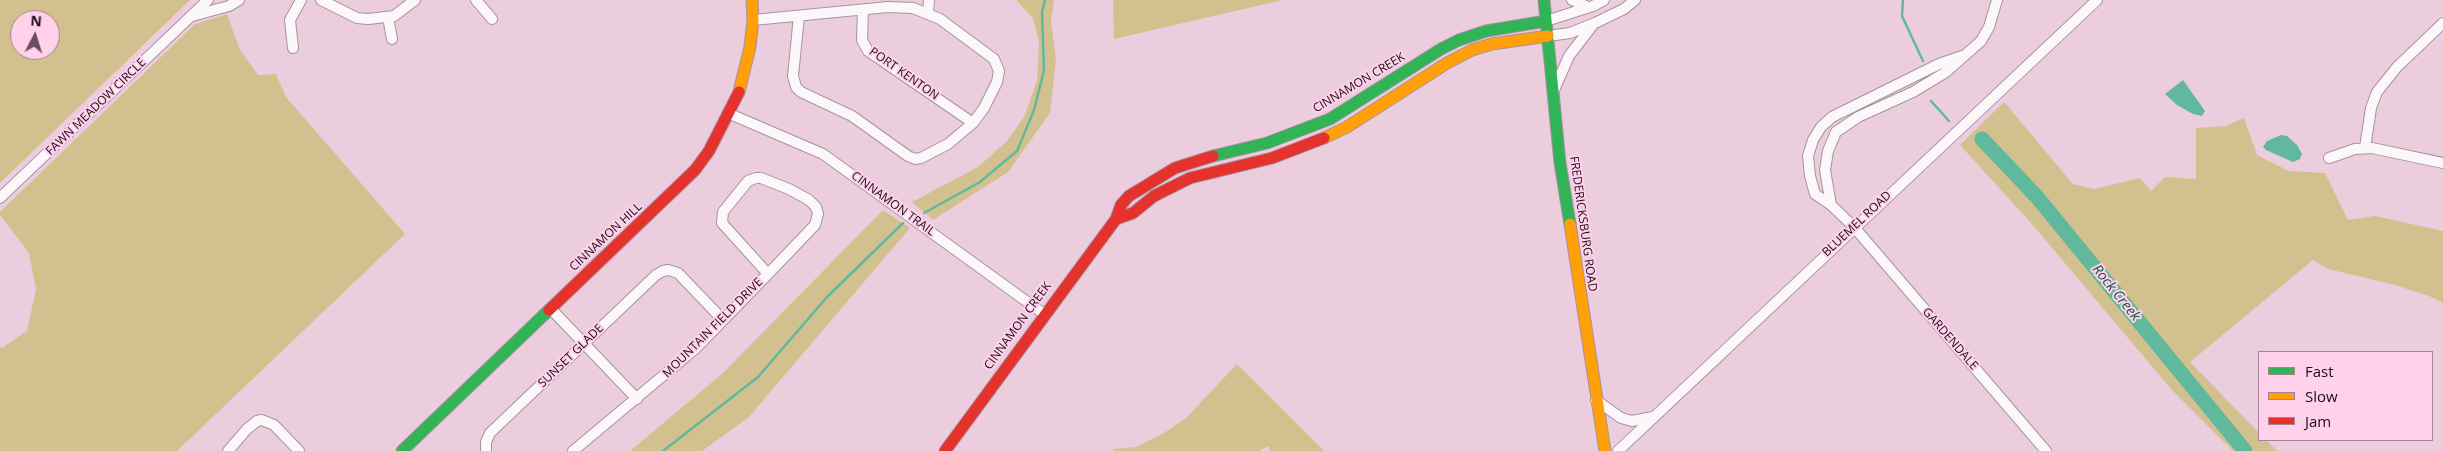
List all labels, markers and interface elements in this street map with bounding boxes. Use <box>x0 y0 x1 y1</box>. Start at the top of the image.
north arrow <box>10 10 60 60</box>
text: N <box>30 11 43 31</box>
street label: PORT KENTON <box>866 45 942 103</box>
street label: CINNAMON CREEK <box>1311 50 1407 116</box>
street label: FAWN MEADOW CIRCLE <box>43 56 149 158</box>
street label: FREDERICKSBURG ROAD <box>1566 155 1600 293</box>
street label: CINNAMON TRAIL <box>848 169 938 239</box>
street label: BLUEMEL ROAD <box>1819 188 1895 260</box>
street label: CINNAMON HILL <box>567 200 645 274</box>
water label: Rock Creek <box>2088 262 2144 324</box>
street label: MOUNTAIN FIELD DRIVE <box>660 275 766 381</box>
street label: CINNAMON CREEK <box>981 279 1055 373</box>
street label: GARDENDALE <box>1919 305 1981 373</box>
street label: SUNSET GLADE <box>535 321 607 391</box>
legend <box>2258 351 2433 441</box>
text: Fast <box>2305 361 2334 381</box>
text: Slow <box>2305 386 2338 406</box>
text: Jam <box>2305 411 2331 431</box>

